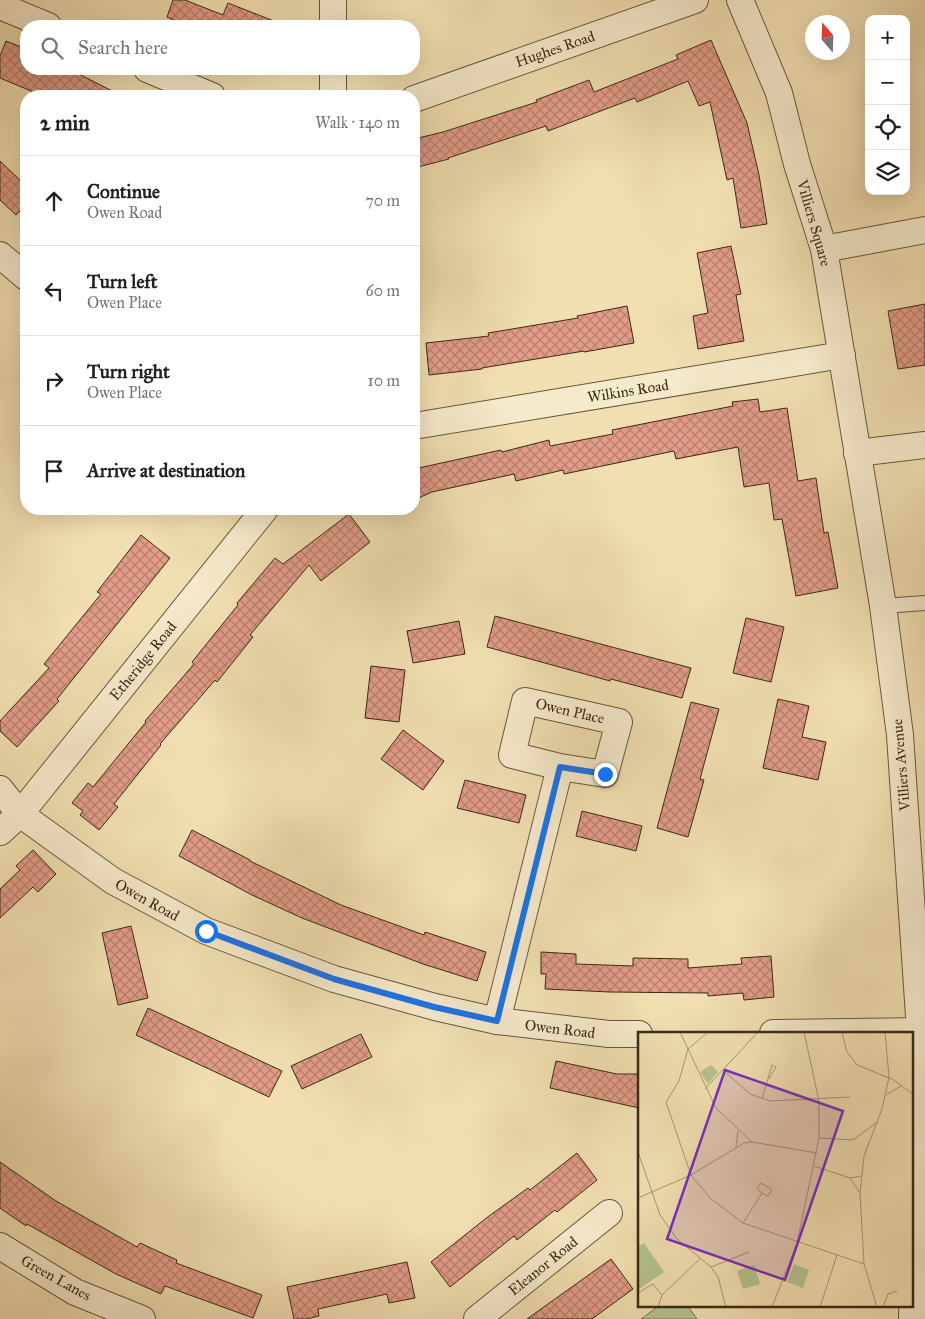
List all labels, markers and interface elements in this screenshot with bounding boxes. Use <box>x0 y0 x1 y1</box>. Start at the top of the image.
north arrow <box>805 15 850 60</box>
map controls <box>865 15 910 195</box>
button: + <box>865 15 910 60</box>
search box <box>20 20 420 75</box>
street label: Hughes Road <box>513 27 598 71</box>
icon: search <box>38 34 66 62</box>
text: Search here <box>78 36 168 59</box>
button: − <box>865 60 910 105</box>
button: locate <box>865 105 910 150</box>
text: 2 min <box>40 110 90 136</box>
text: Walk · 140 m <box>315 113 400 132</box>
button: layers <box>865 150 910 195</box>
street label: Villiers Square <box>792 177 835 269</box>
text: Continue <box>87 180 160 203</box>
icon: ahead <box>40 187 68 215</box>
text: 70 m <box>365 191 400 210</box>
text: Owen Road <box>87 203 162 222</box>
text: Turn left <box>87 270 157 293</box>
icon: left <box>40 277 68 305</box>
text: 60 m <box>366 281 400 300</box>
text: Owen Place <box>87 293 162 312</box>
text: Turn right <box>87 360 170 383</box>
icon: right <box>40 367 68 395</box>
text: 10 m <box>368 371 400 390</box>
street label: Wilkins Road <box>586 376 671 406</box>
text: Owen Place <box>87 383 162 402</box>
icon: arrive <box>40 457 68 485</box>
text: Arrive at destination <box>87 459 245 482</box>
street label: Etheridge Road <box>106 618 181 704</box>
street label: Owen Place <box>534 694 606 728</box>
street label: Villiers Avenue <box>888 718 914 813</box>
route end <box>594 763 617 786</box>
street label: Owen Road <box>112 875 183 925</box>
route start <box>195 920 218 943</box>
street label: Owen Road <box>524 1016 597 1042</box>
inset map <box>638 1032 912 1306</box>
street label: Eleanor Road <box>505 1232 582 1299</box>
street label: Green Lanes <box>18 1251 94 1305</box>

